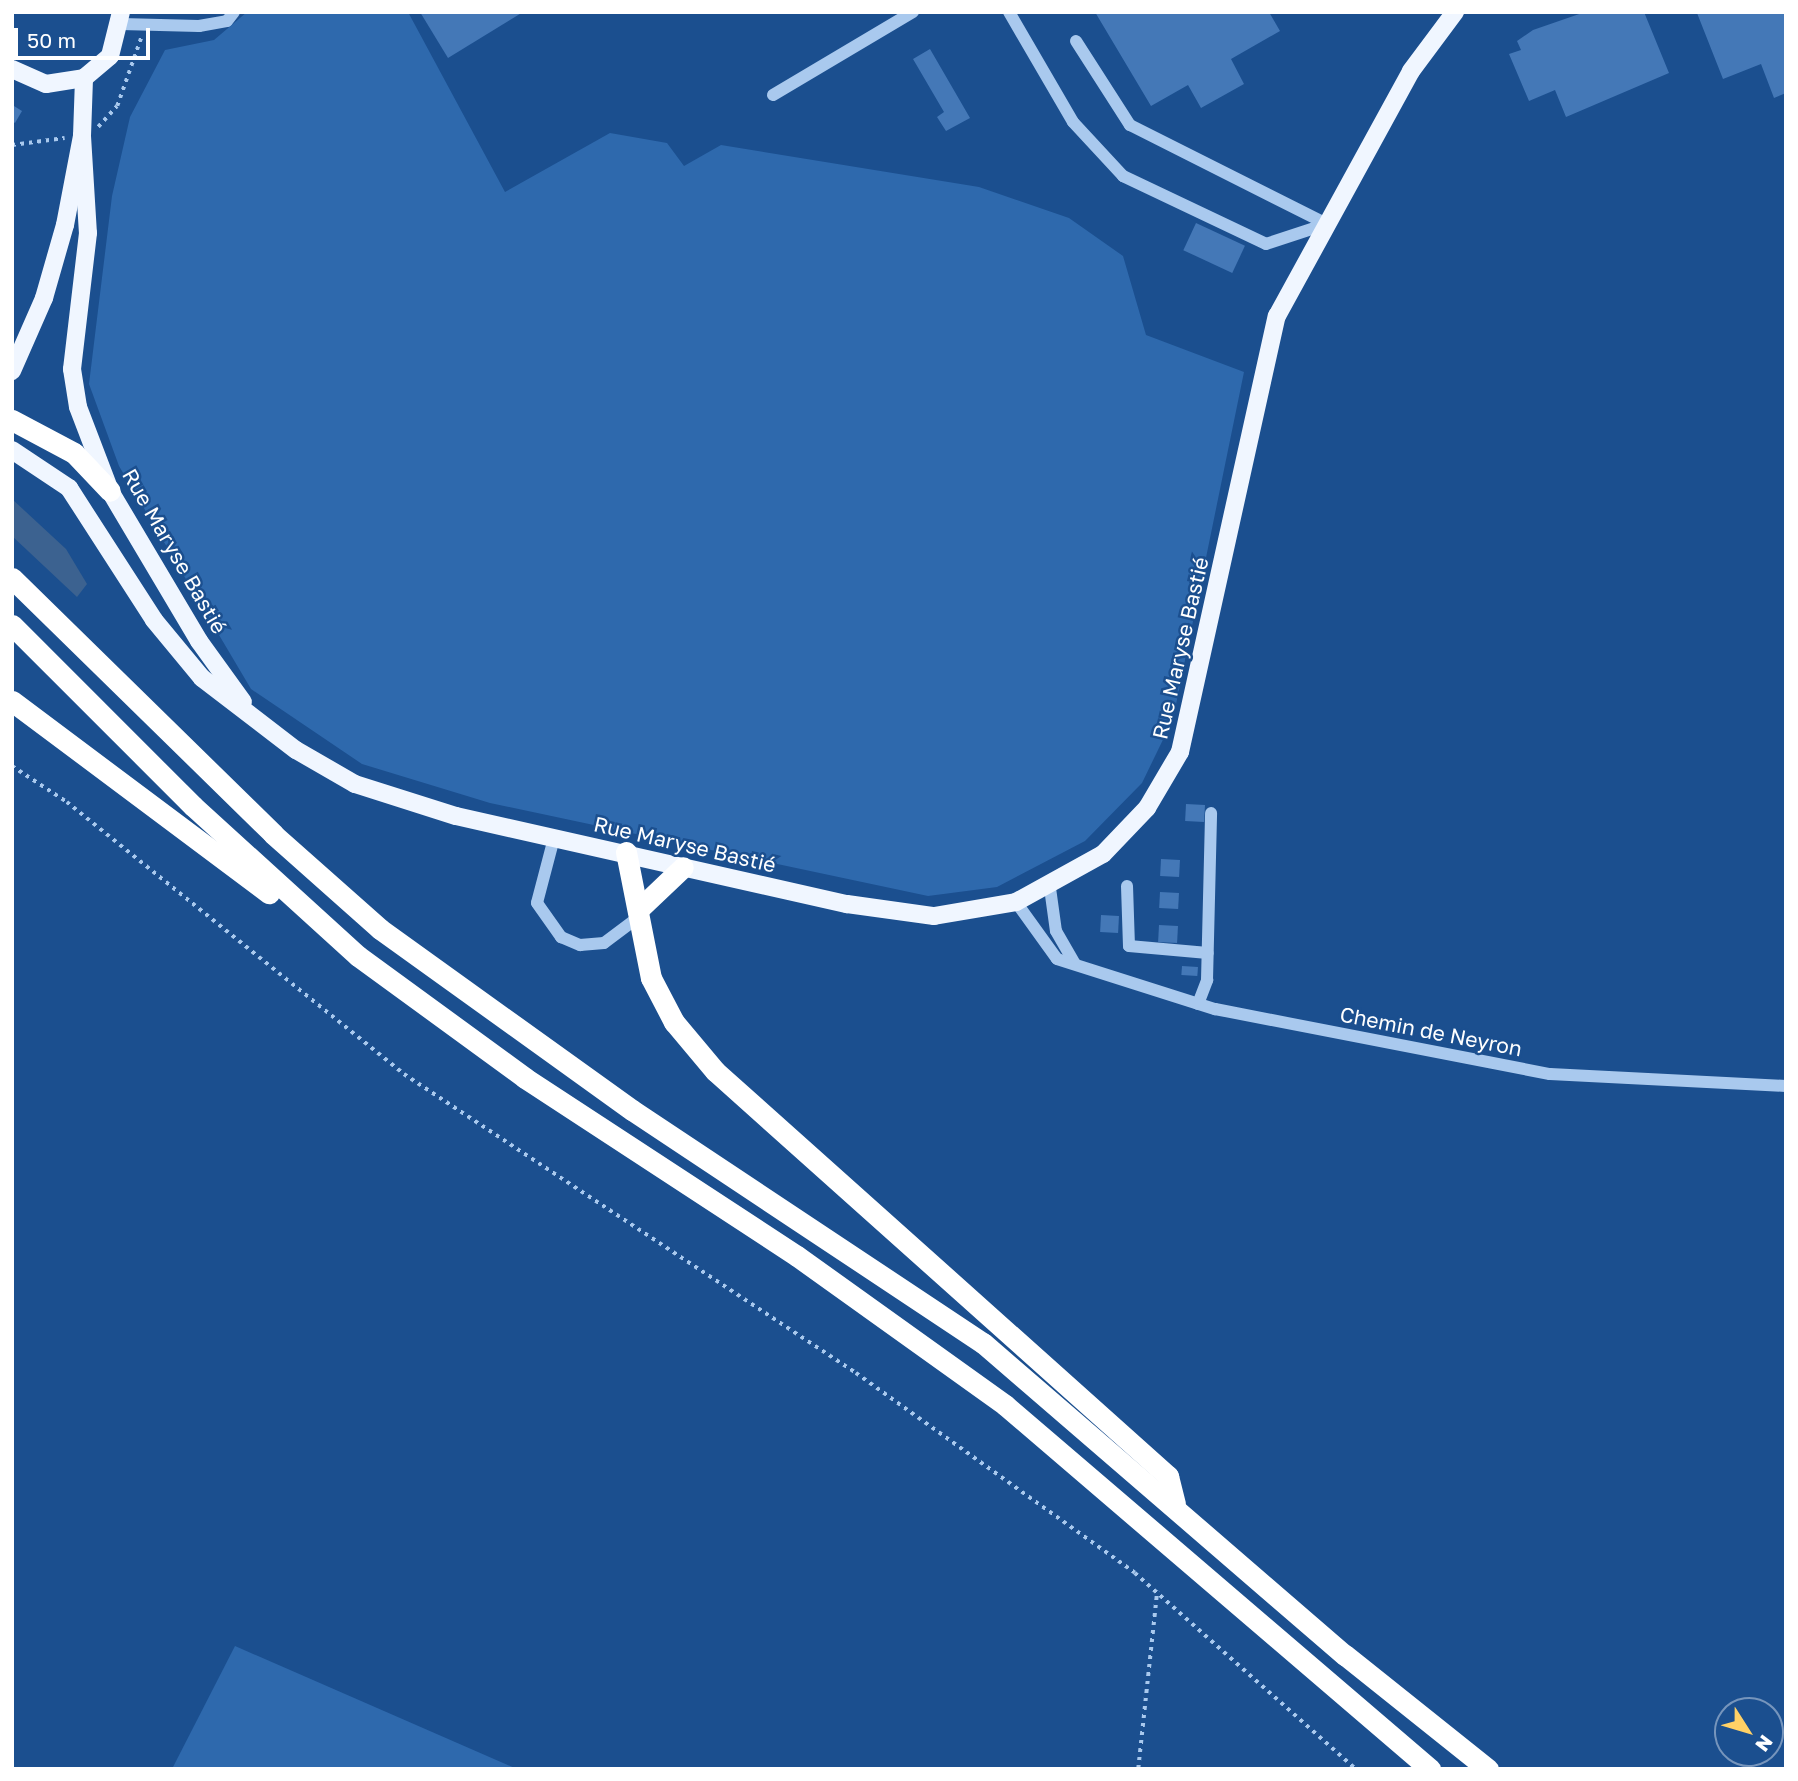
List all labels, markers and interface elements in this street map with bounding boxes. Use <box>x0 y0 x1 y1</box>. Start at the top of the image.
scale bar <box>18 14 154 58</box>
text: 50 m <box>27 27 76 53</box>
street label: Rue Maryse Bastié <box>118 464 232 638</box>
street label: Rue Maryse Bastié <box>1147 554 1213 742</box>
street label: Rue Maryse Bastié <box>591 811 779 877</box>
street label: Chemin de Neyron <box>1338 1001 1524 1061</box>
north arrow <box>1714 1697 1784 1767</box>
text: N <box>1751 1731 1778 1756</box>

